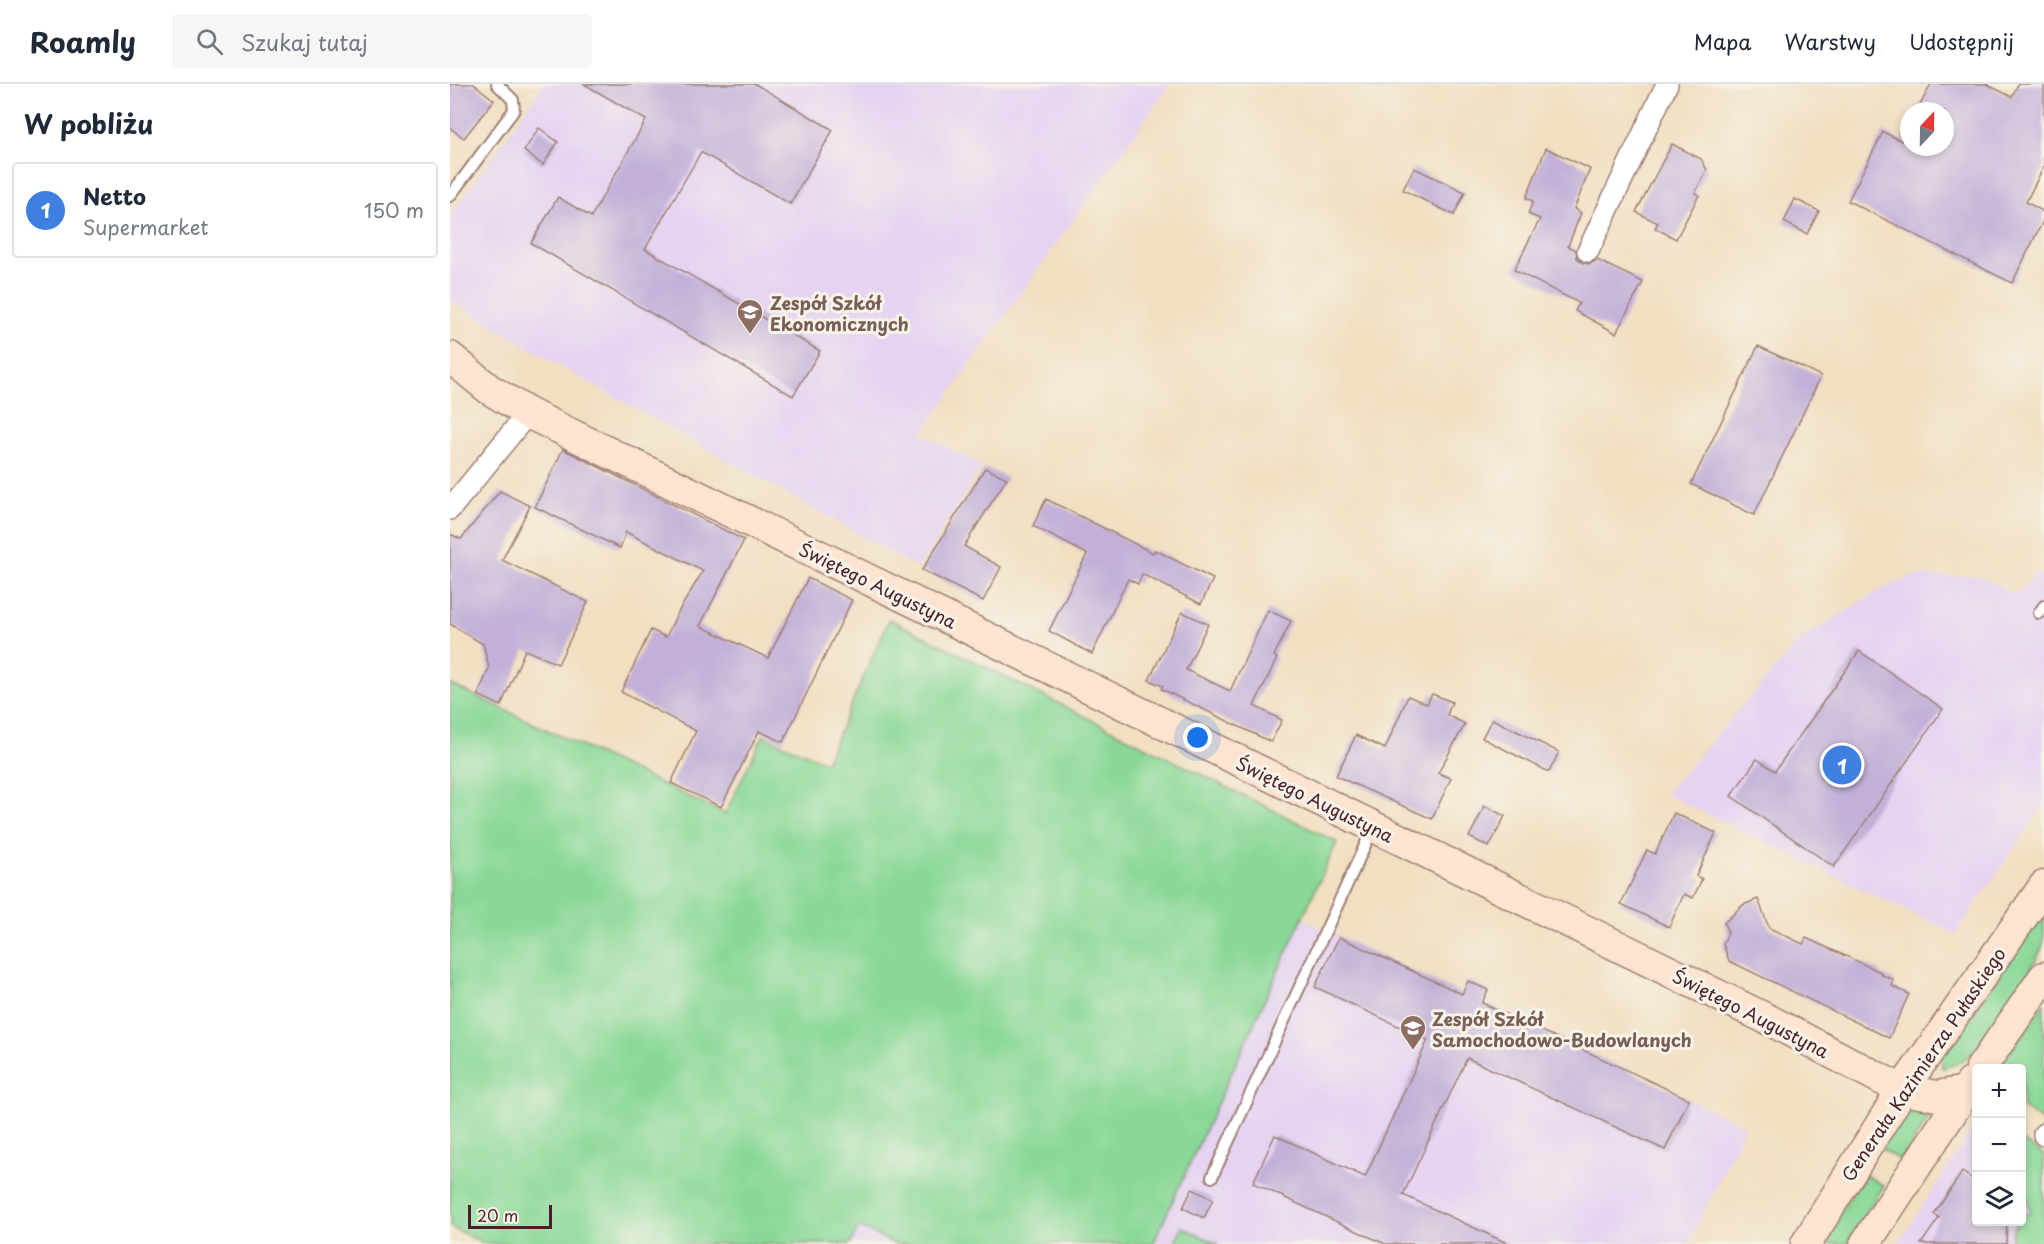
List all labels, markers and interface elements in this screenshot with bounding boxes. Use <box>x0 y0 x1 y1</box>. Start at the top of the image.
search box <box>172 14 592 68</box>
text: Roamly <box>30 20 136 63</box>
icon: search <box>193 25 226 58</box>
text: Szukaj tutaj <box>241 25 368 58</box>
text: Mapa <box>1694 25 1752 57</box>
text: Warstwy <box>1785 25 1876 57</box>
text: Udostępnij <box>1909 25 2014 57</box>
north arrow <box>1900 102 1954 156</box>
text: W pobliżu <box>24 104 153 143</box>
text: Netto <box>83 179 146 212</box>
text: 1 <box>41 195 50 225</box>
text: 150 m <box>364 195 424 225</box>
text: Supermarket <box>83 212 209 242</box>
place label: Zespół Szkół Ekonomicznych <box>770 289 909 337</box>
school or university icon: Zespół Szkół Ekonomicznych <box>735 297 765 335</box>
street label: Świętego Augustyna <box>795 535 962 635</box>
your location <box>1183 723 1212 752</box>
pin: 1 <box>1822 742 1862 788</box>
street label: Świętego Augustyna <box>1232 749 1399 849</box>
street label: Generała Kazimierza Pułaskiego <box>1834 941 2012 1187</box>
street label: Świętego Augustyna <box>1668 962 1835 1064</box>
place label: Zespół Szkół Samochodowo-Budowlanych <box>1432 1005 1692 1053</box>
school or university icon: Zespół Szkół Samochodowo-Budowlanych <box>1398 1013 1428 1051</box>
map controls <box>1972 1064 2026 1226</box>
button: + <box>1972 1064 2026 1118</box>
button: − <box>1972 1118 2026 1172</box>
button: layers <box>1972 1172 2026 1226</box>
scale bar <box>468 1202 552 1230</box>
text: 20 m <box>477 1203 518 1227</box>

